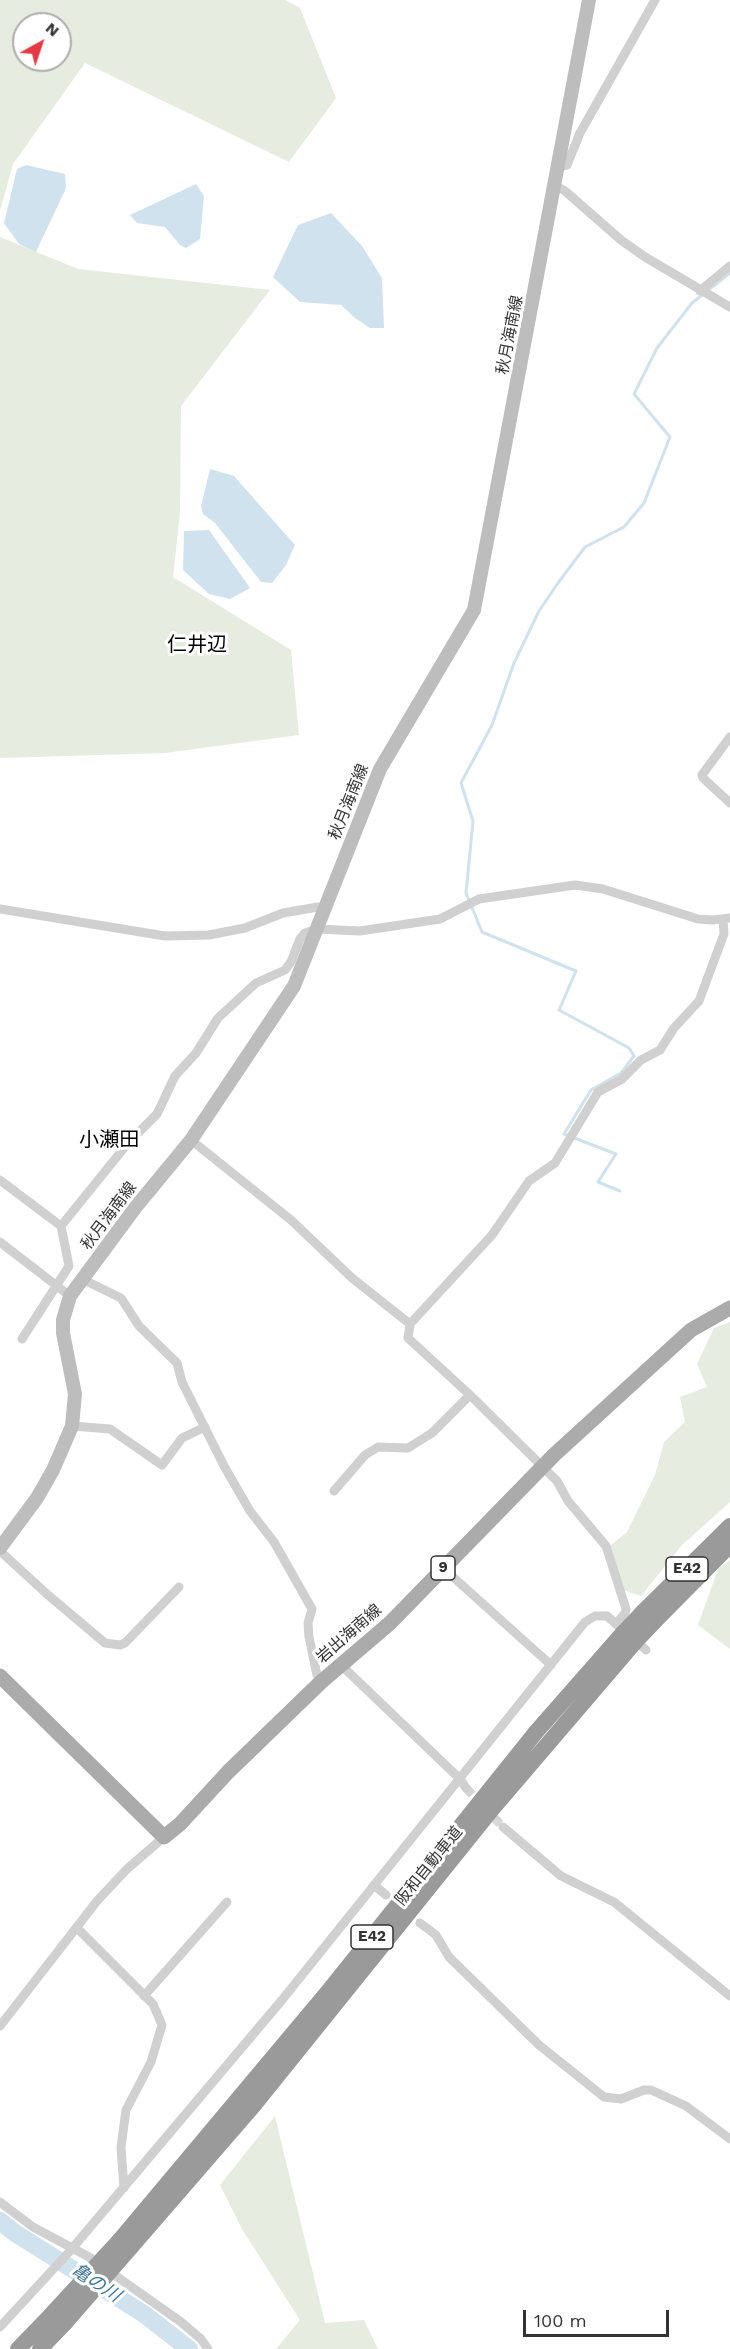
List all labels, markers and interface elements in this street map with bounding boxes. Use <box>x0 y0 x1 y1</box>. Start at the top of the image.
north arrow <box>12 12 72 72</box>
text: N <box>42 18 63 40</box>
street label: 秋月海南線 <box>493 294 527 376</box>
district label: 仁井辺 <box>167 633 227 657</box>
street label: 秋月海南線 <box>325 761 373 843</box>
district label: 小瀬田 <box>79 1128 139 1152</box>
street label: 秋月海南線 <box>77 1178 141 1254</box>
road number: 9 <box>431 1556 455 1580</box>
road number: E42 <box>666 1557 708 1581</box>
street label: 岩出海南線 <box>313 1601 385 1667</box>
street label: 阪和自動車道 <box>391 1823 467 1909</box>
road number: E42 <box>351 1925 393 1949</box>
water label: 亀の川 <box>67 2259 125 2307</box>
scale bar <box>526 2298 672 2336</box>
text: 100 m <box>534 2310 587 2331</box>

